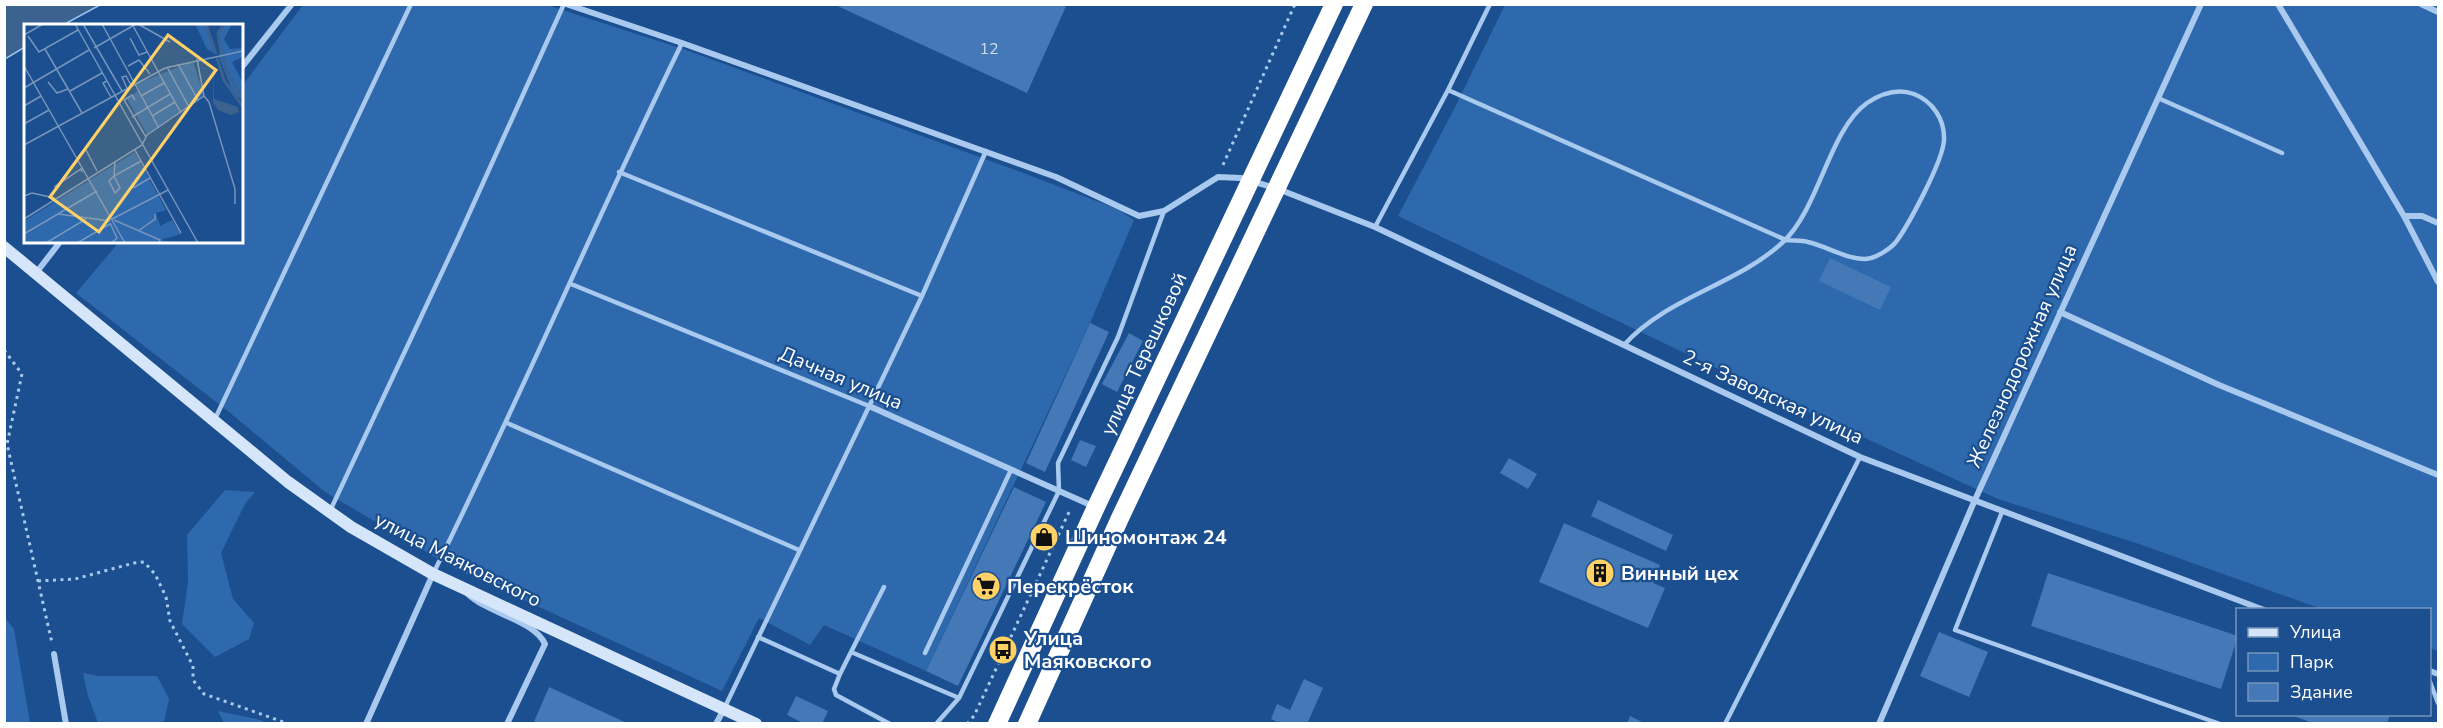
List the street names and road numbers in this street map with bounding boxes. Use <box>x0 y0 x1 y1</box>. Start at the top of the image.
street label: Железнодорожная улица <box>1961 240 2083 472</box>
street label: улица Терешковой <box>1094 268 1194 440</box>
street label: Дачная улица <box>775 340 907 416</box>
street label: 2-я Заводская улица <box>1678 343 1868 451</box>
street label: улица Маяковского <box>370 506 546 614</box>

